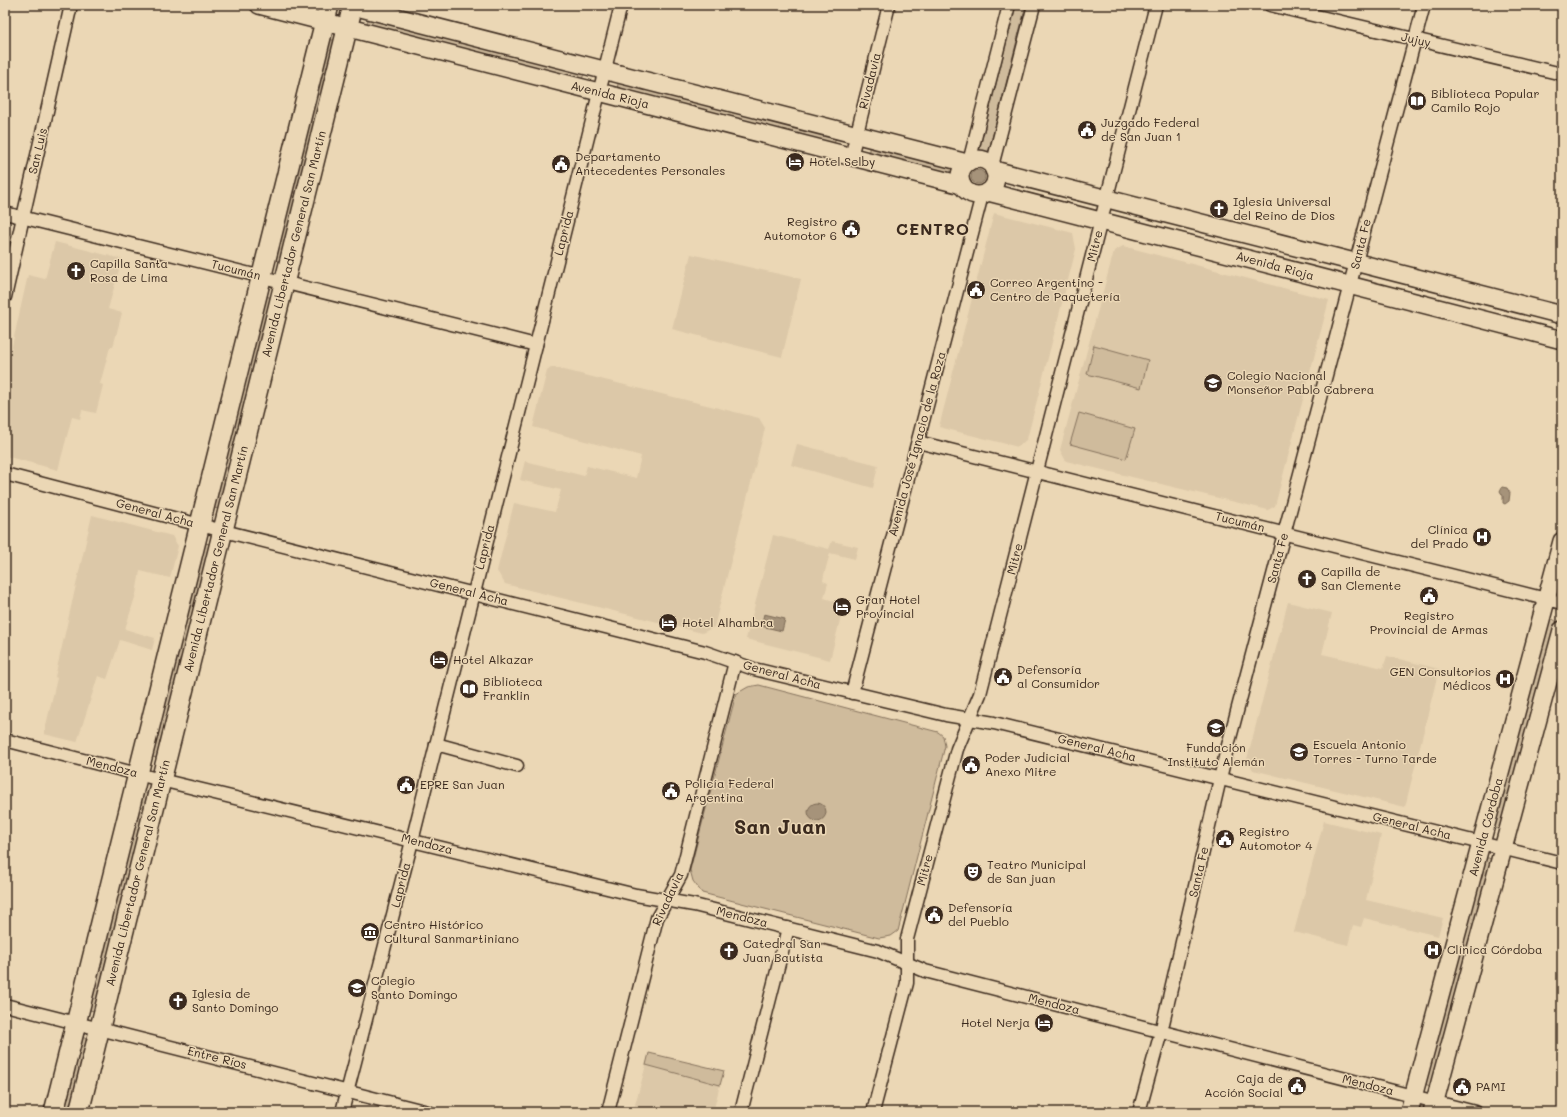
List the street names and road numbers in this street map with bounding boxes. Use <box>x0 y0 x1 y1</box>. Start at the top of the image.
street label: Jujuy <box>1400 28 1433 50</box>
street label: Rivadavia <box>854 51 884 111</box>
street label: Avenida Rioja <box>569 77 651 111</box>
street label: San Luis <box>24 126 50 176</box>
street label: Avenida Libertador General San Martín <box>257 129 329 359</box>
street label: Laprida <box>550 209 576 257</box>
street label: Santa Fe <box>1346 217 1374 271</box>
street label: Mitre <box>1082 228 1106 263</box>
street label: Avenida Rioja <box>1234 247 1316 283</box>
street label: Tucumán <box>210 255 263 283</box>
street label: Avenida José Ignacio de la Roza <box>884 349 948 538</box>
street label: Avenida Libertador General San Martín <box>179 444 251 674</box>
street label: General Acha <box>114 494 196 530</box>
street label: Tucumán <box>1214 507 1267 535</box>
street label: Laprida <box>471 523 497 571</box>
street label: Santa Fe <box>1263 531 1291 585</box>
street label: Mitre <box>1002 541 1026 576</box>
street label: General Acha <box>428 574 510 609</box>
street label: General Acha <box>741 656 823 692</box>
street label: General Acha <box>1056 730 1138 765</box>
street label: Mendoza <box>85 752 140 780</box>
street label: Avenida Libertador General San Martín <box>101 758 173 988</box>
street label: Avenida Córdoba <box>1464 776 1506 878</box>
street label: General Acha <box>1371 808 1453 843</box>
street label: Mendoza <box>400 829 455 857</box>
street label: Santa Fe <box>1184 845 1212 899</box>
street label: Mitre <box>912 852 936 887</box>
street label: Laprida <box>387 861 413 909</box>
street label: Rivadavia <box>648 869 687 928</box>
street label: Mendoza <box>715 902 770 930</box>
street label: Mendoza <box>1027 989 1082 1017</box>
street label: Entre Ríos <box>186 1042 249 1072</box>
street label: Mendoza <box>1341 1070 1396 1098</box>

